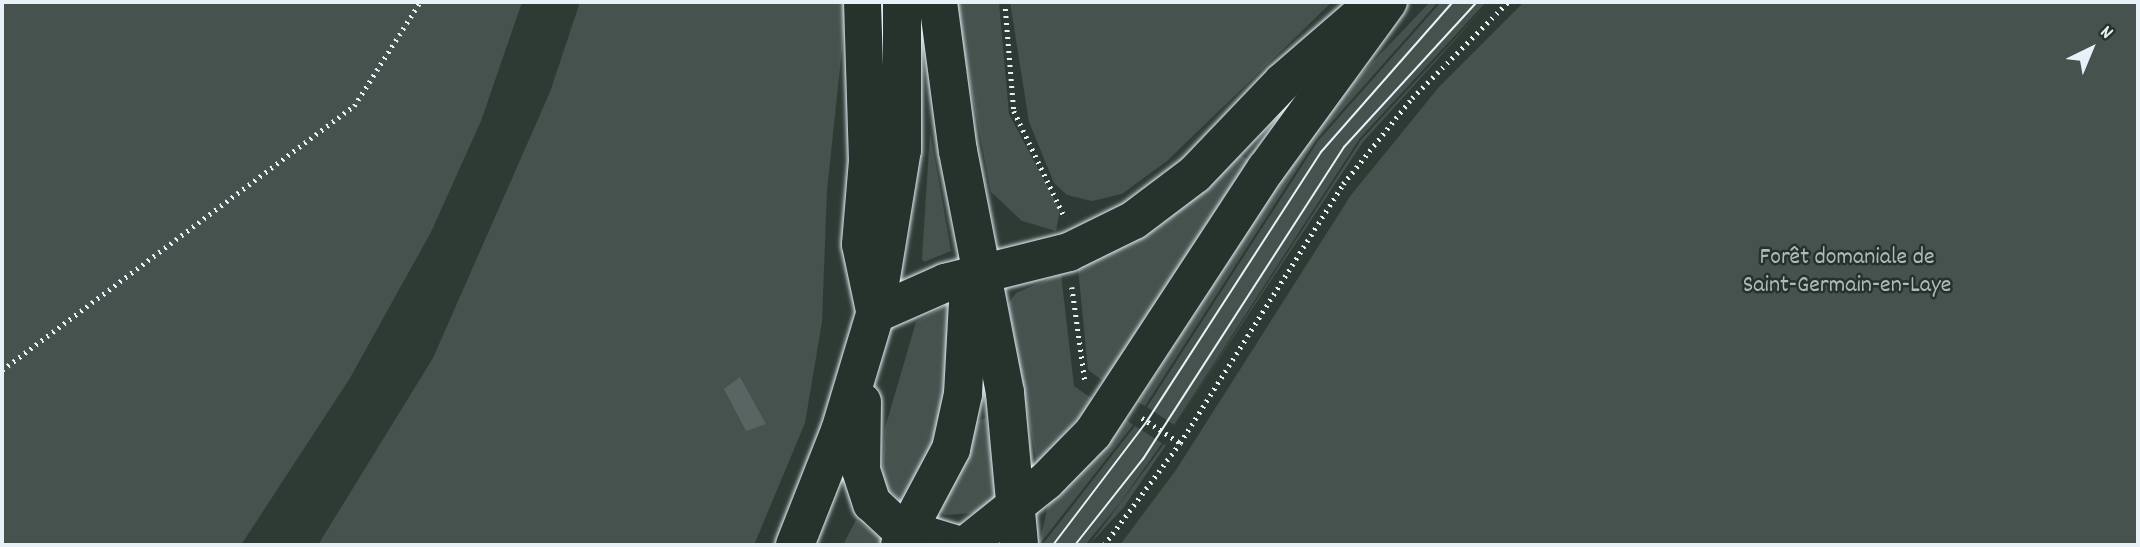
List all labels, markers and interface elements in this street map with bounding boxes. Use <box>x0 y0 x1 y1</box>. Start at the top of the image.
north arrow <box>2056 14 2126 84</box>
text: N <box>2093 20 2118 46</box>
park label: Forêt domaniale de Saint-Germain-en-Laye <box>1743 245 1951 301</box>

